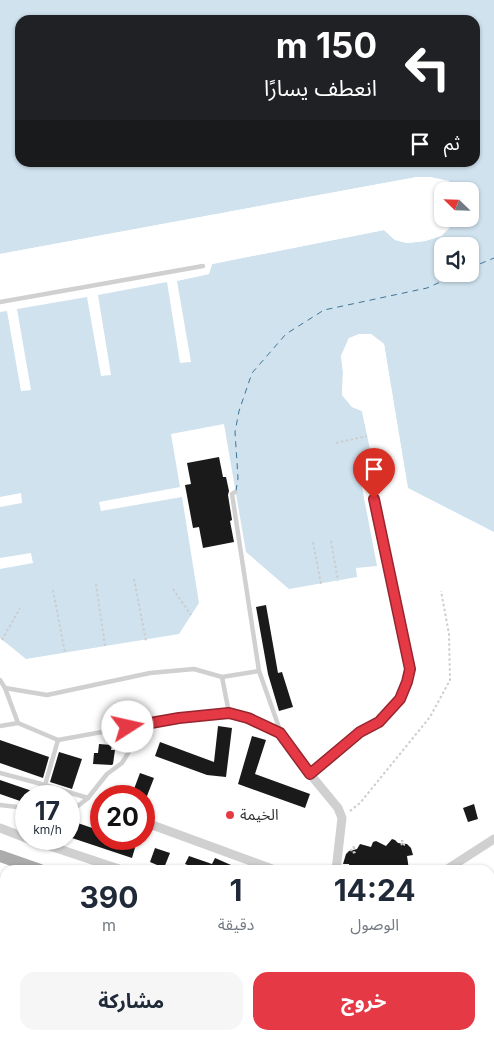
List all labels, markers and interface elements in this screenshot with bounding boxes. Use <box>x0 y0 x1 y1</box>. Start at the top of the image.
text: 150 m <box>276 24 377 66</box>
icon: left <box>395 35 460 100</box>
text: انعطف يسارًا <box>264 75 377 101</box>
icon: arrive <box>406 130 434 158</box>
text: ثم <box>444 132 460 155</box>
north arrow <box>434 182 479 228</box>
map controls <box>434 182 479 282</box>
button: sound <box>434 237 479 282</box>
pin <box>353 448 395 499</box>
icon: arrive <box>360 455 388 483</box>
position arrow <box>101 700 153 752</box>
speed limit sign: 20 <box>90 785 155 850</box>
text: 17 <box>35 796 60 826</box>
place label: الخيمة <box>240 805 279 824</box>
marker: الخيمة <box>224 809 236 821</box>
text: km/h <box>33 822 62 837</box>
text: 1 <box>230 872 243 908</box>
text: 14:24 <box>334 872 416 908</box>
text: 390 <box>79 879 138 915</box>
text: دقيقة <box>218 914 254 934</box>
text: الوصول <box>350 914 399 934</box>
text: m <box>102 915 116 935</box>
button: مشاركة <box>20 972 243 1030</box>
button: خروج <box>253 972 475 1030</box>

